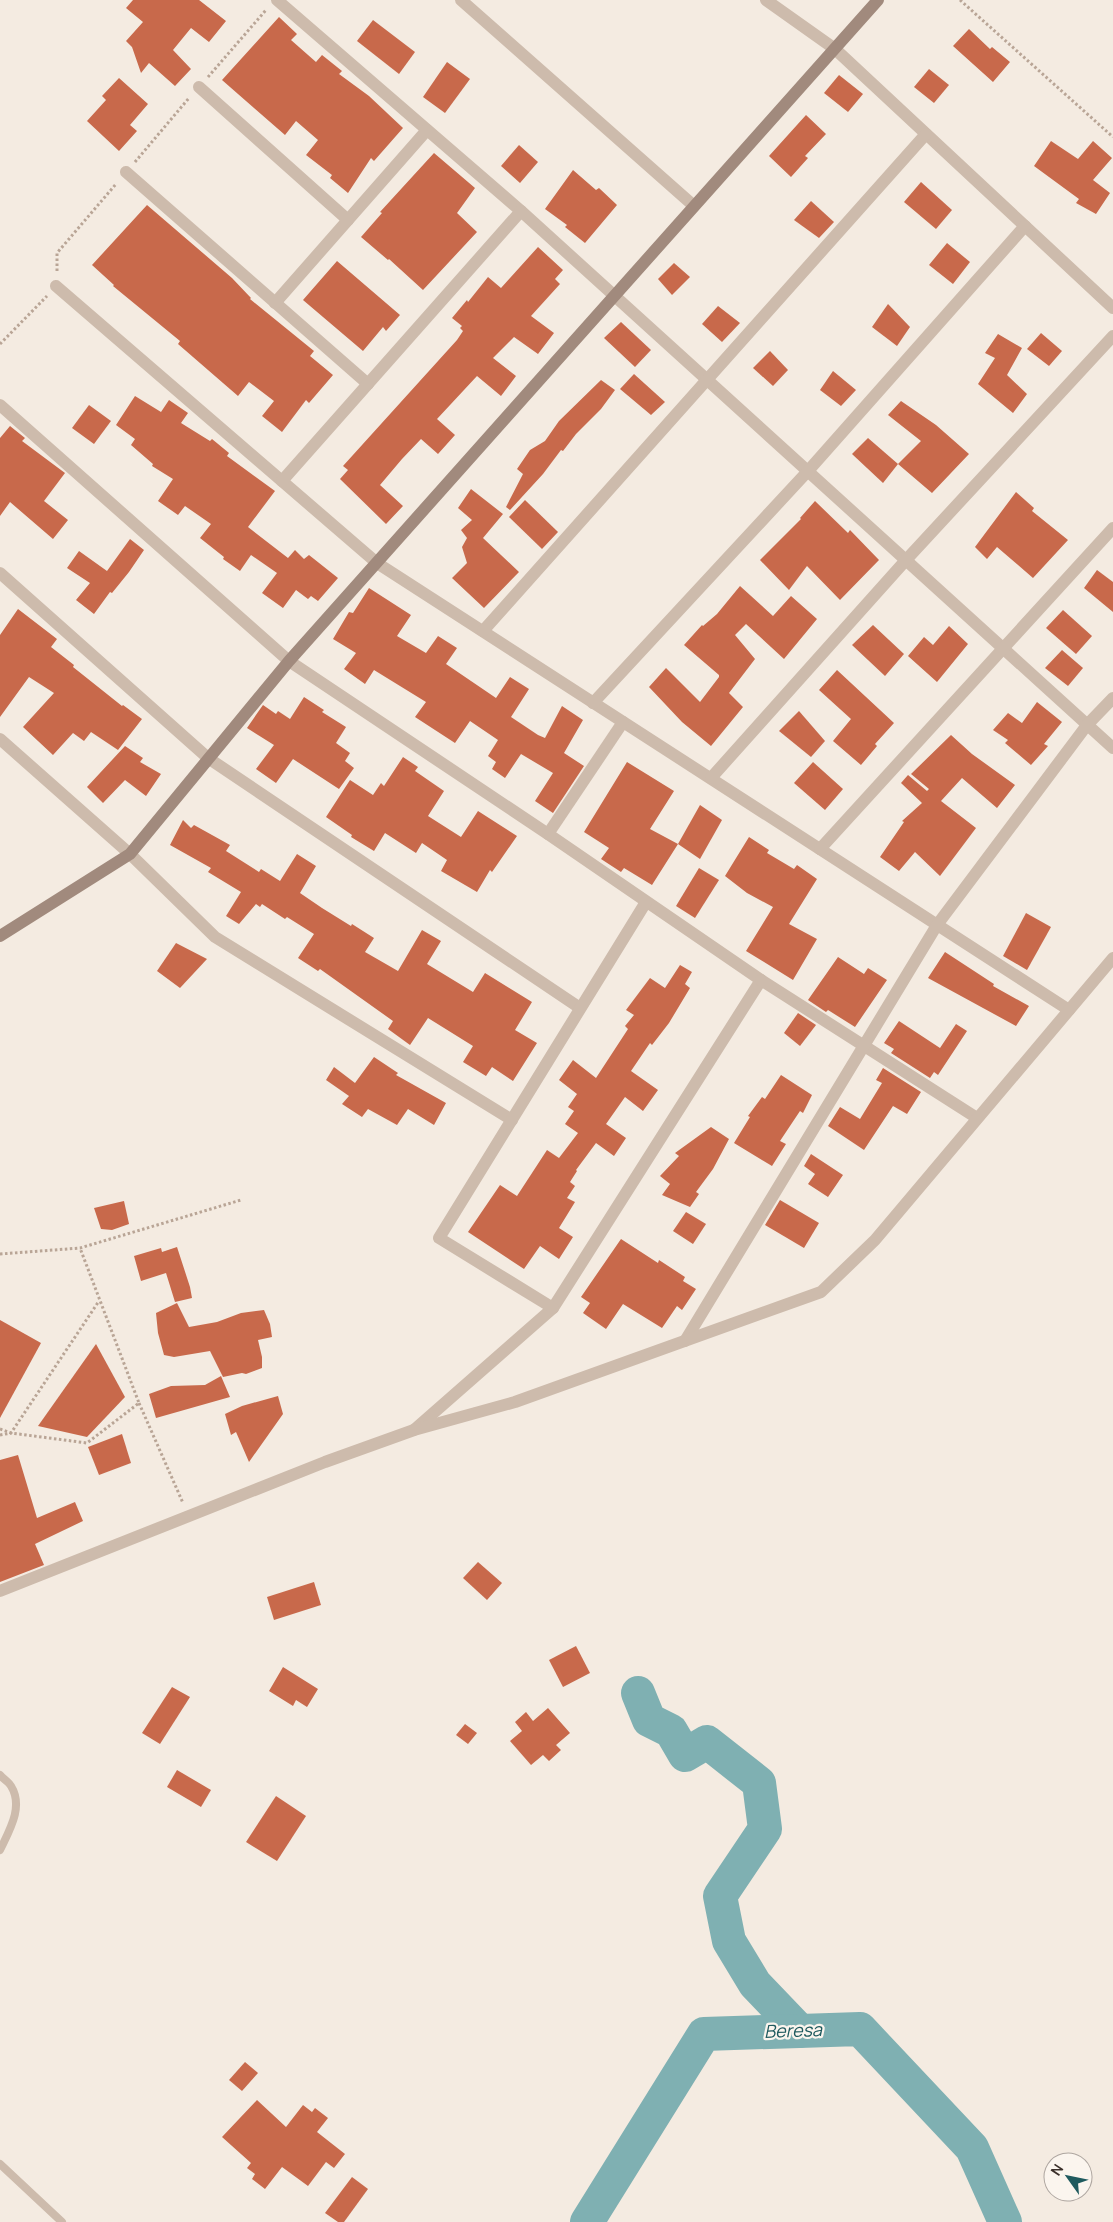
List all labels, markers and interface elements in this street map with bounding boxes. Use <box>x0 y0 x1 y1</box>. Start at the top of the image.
water label: Beresa <box>764 2017 823 2043</box>
north arrow <box>1043 2152 1093 2202</box>
text: N <box>1046 2160 1067 2179</box>

